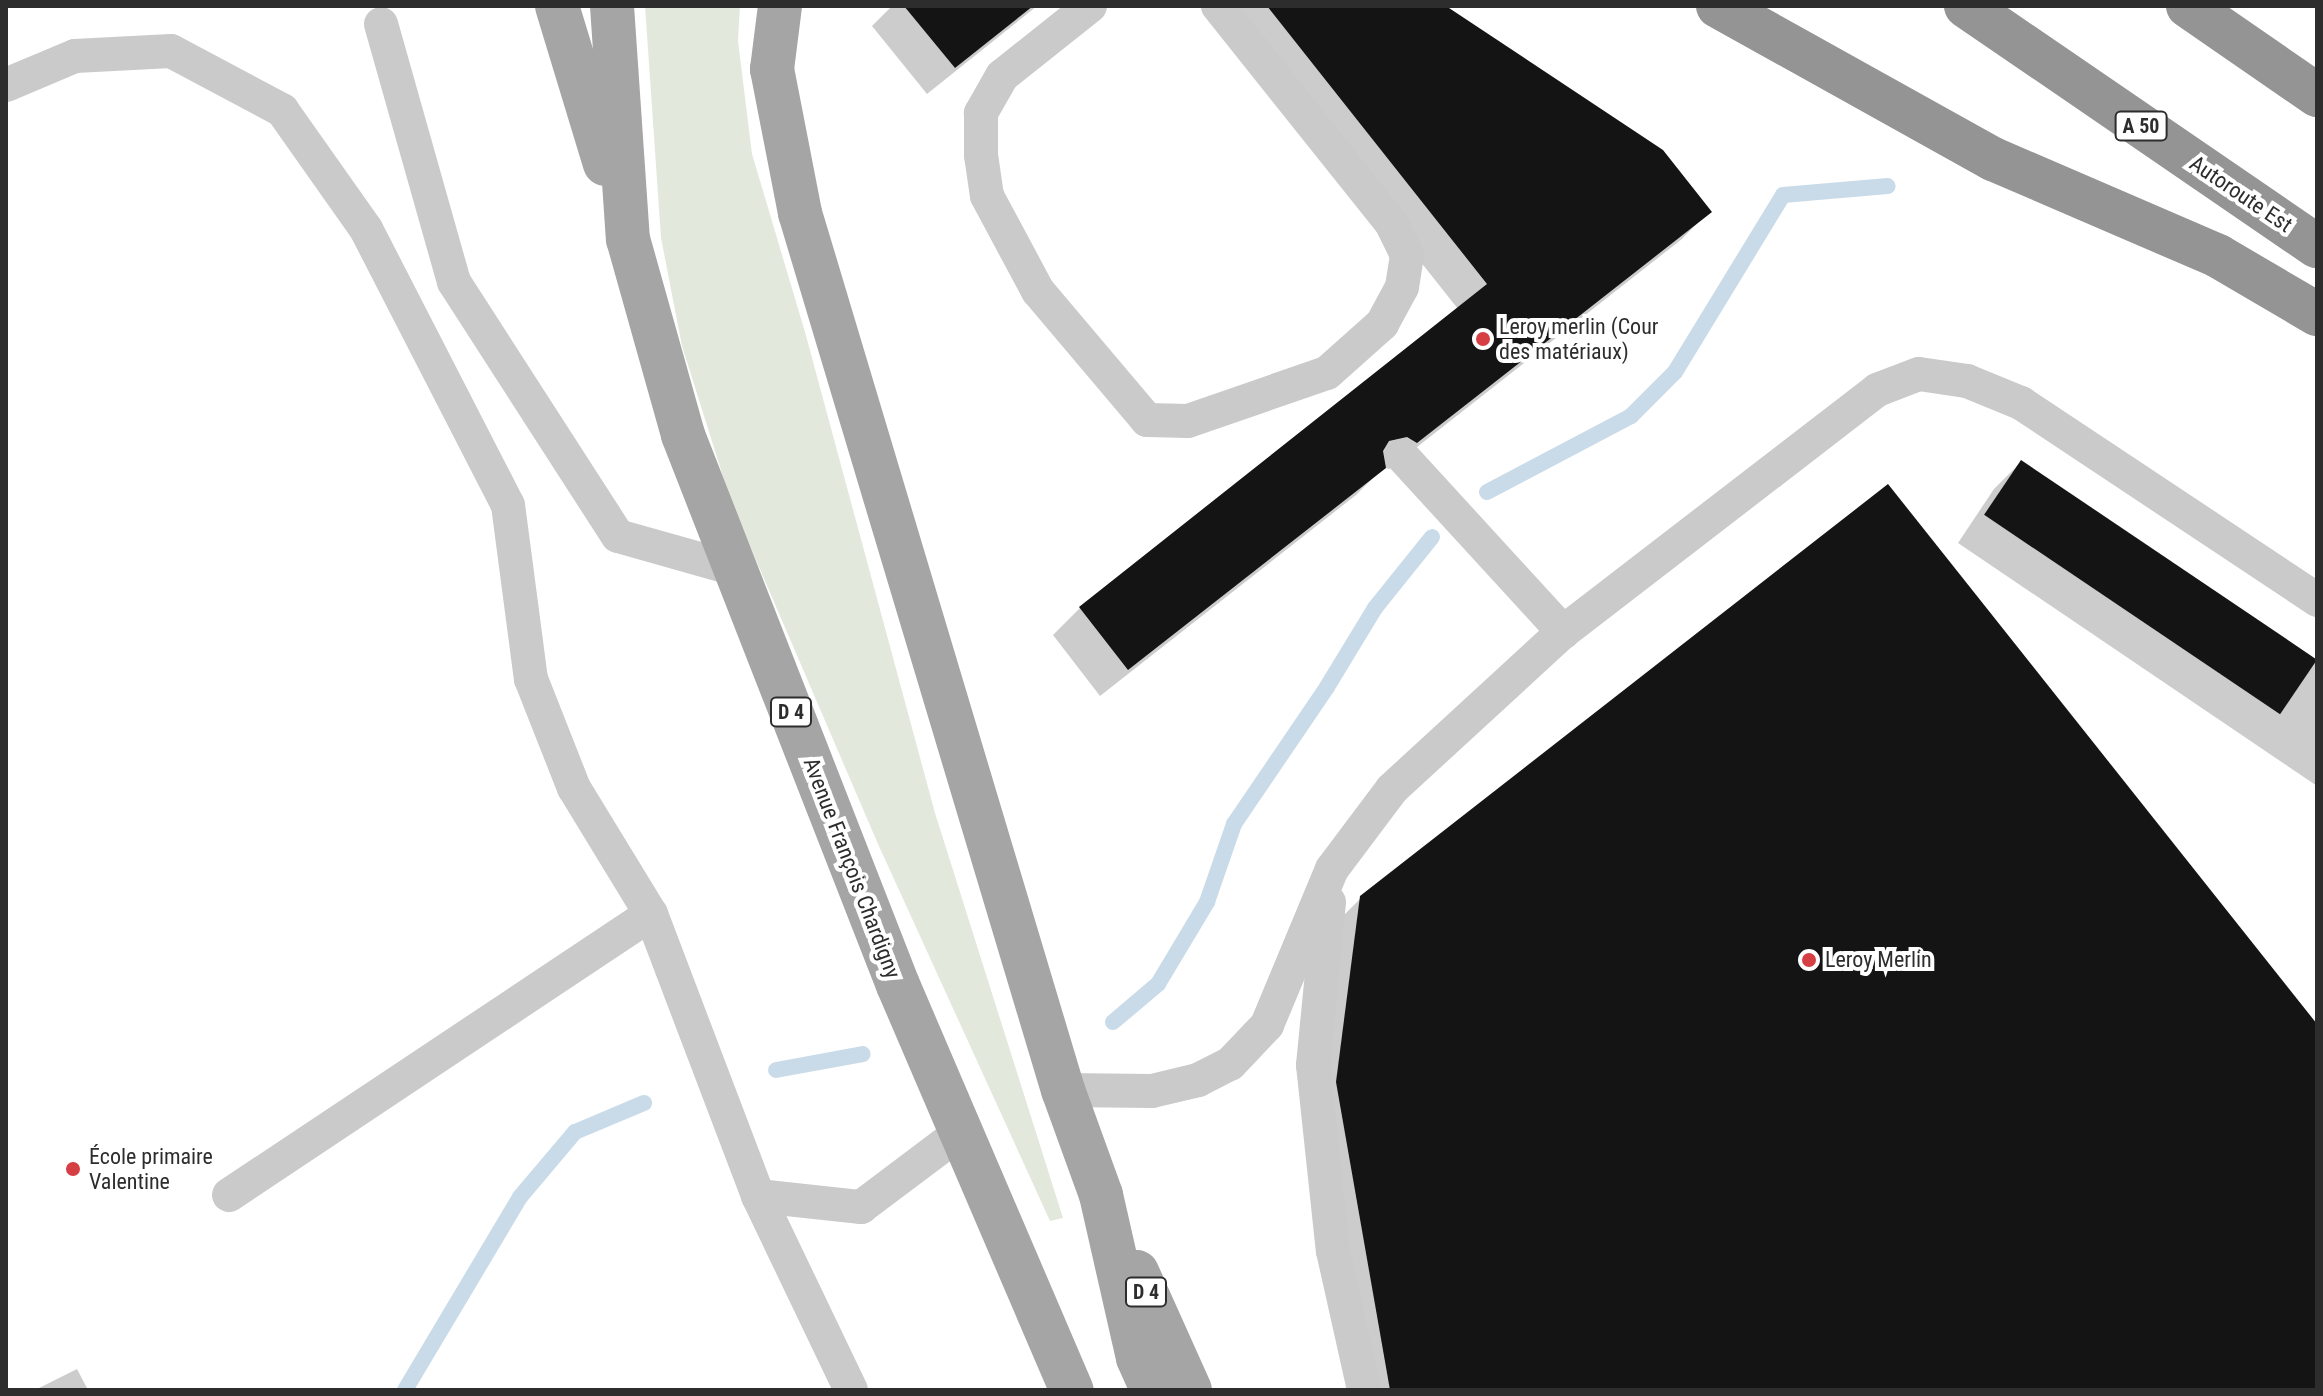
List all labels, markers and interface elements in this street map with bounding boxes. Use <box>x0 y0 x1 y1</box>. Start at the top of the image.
road number: A 50 <box>2113 110 2169 142</box>
street label: Autoroute Est <box>2185 150 2297 238</box>
place label: Leroy merlin (Cour des matériaux) <box>1499 313 1658 364</box>
marker: Leroy merlin (Cour des matériaux) <box>1474 330 1492 348</box>
road number: D 4 <box>769 696 813 728</box>
street label: Avenue François Chardigny <box>798 754 906 982</box>
place label: Leroy Merlin <box>1825 947 1932 973</box>
marker: Leroy Merlin <box>1800 951 1818 969</box>
place label: École primaire Valentine <box>89 1143 213 1194</box>
marker: École primaire Valentine <box>64 1160 82 1178</box>
road number: D 4 <box>1124 1276 1168 1308</box>

